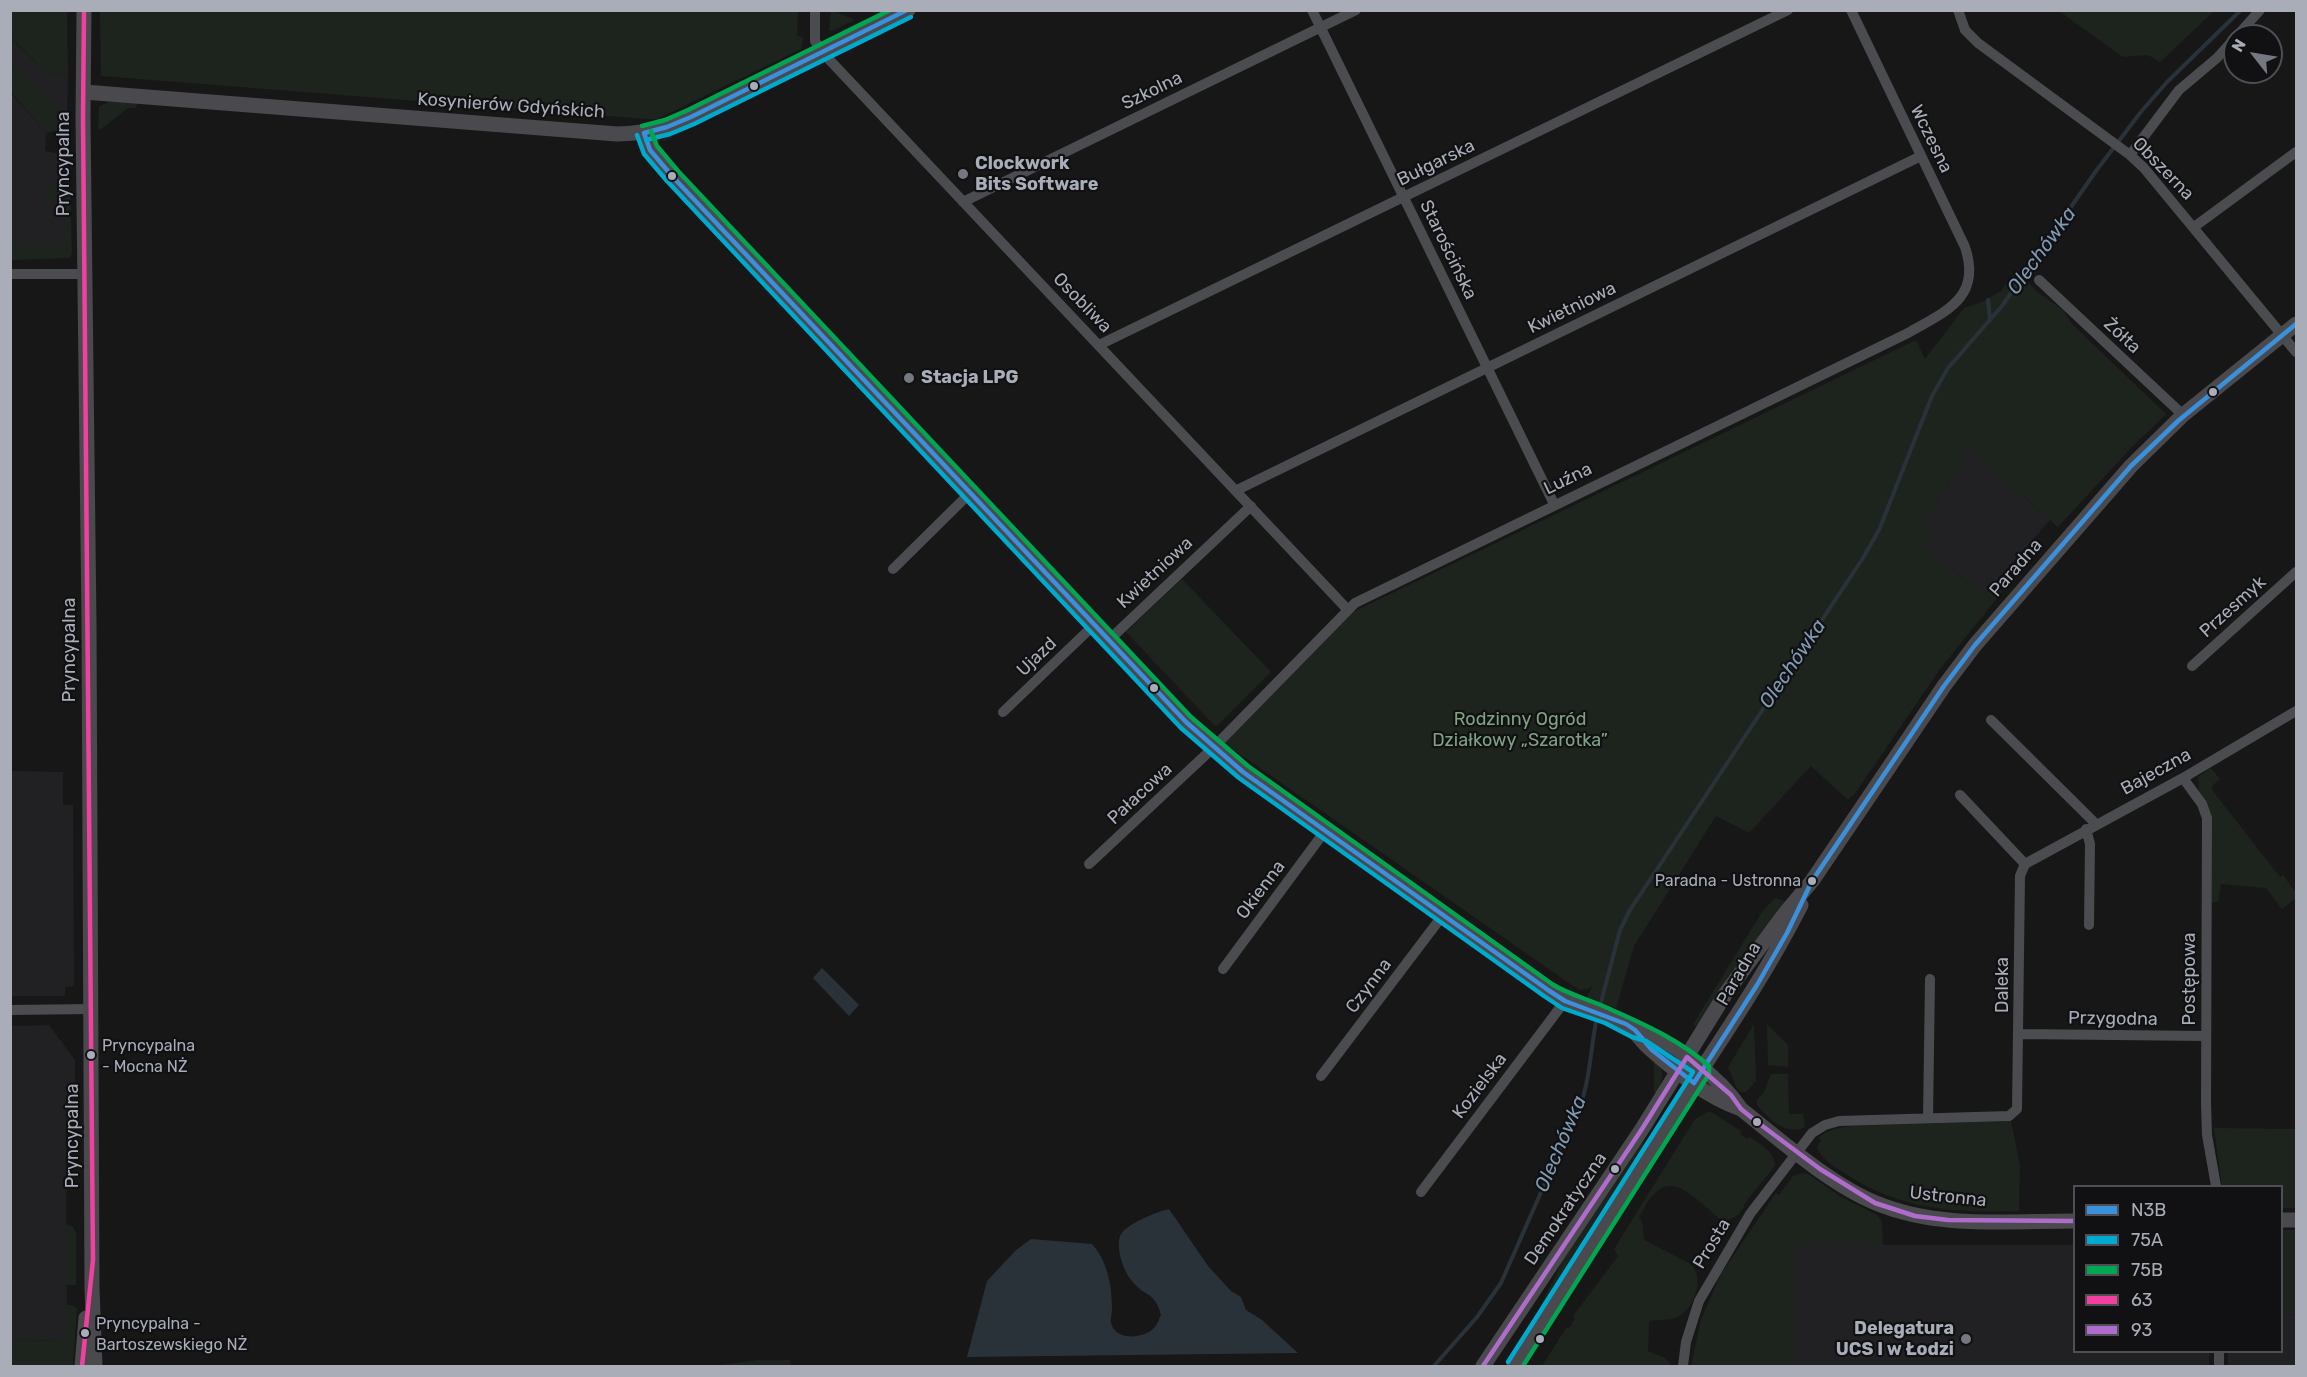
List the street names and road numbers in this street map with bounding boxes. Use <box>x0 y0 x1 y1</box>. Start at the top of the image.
street label: Szkolna <box>1118 67 1186 115</box>
street label: Kosynierów Gdyńskich <box>417 89 605 123</box>
street label: Wczesna <box>1905 101 1957 177</box>
street label: Pryncypalna <box>53 112 75 216</box>
street label: Obszerna <box>2128 133 2198 205</box>
street label: Bułgarska <box>1394 135 1478 191</box>
street label: Starościńska <box>1415 197 1481 303</box>
street label: Osobliwa <box>1048 268 1116 338</box>
street label: Kwietniowa <box>1524 277 1620 339</box>
street label: Żółta <box>2099 314 2145 358</box>
street label: Luźna <box>1540 458 1596 500</box>
street label: Kwietniowa <box>1113 533 1197 613</box>
street label: Paradna <box>1985 535 2047 601</box>
street label: Przesmyk <box>2195 572 2271 642</box>
street label: Pryncypalna <box>59 598 81 702</box>
street label: Ujazd <box>1013 633 1061 681</box>
street label: Bajeczna <box>2117 744 2195 800</box>
street label: Pałacowa <box>1103 759 1177 829</box>
street label: Okienna <box>1232 856 1290 924</box>
street label: Postępowa <box>2179 933 2201 1025</box>
street label: Paradna <box>1712 939 1766 1009</box>
street label: Czynna <box>1341 954 1397 1018</box>
street label: Daleka <box>1992 957 2014 1013</box>
street label: Przygodna <box>2068 1007 2158 1031</box>
street label: Kozielska <box>1448 1049 1512 1123</box>
street label: Pryncypalna <box>62 1084 84 1188</box>
street label: Demokratyczna <box>1520 1149 1612 1269</box>
street label: Ustronna <box>1908 1182 1988 1212</box>
street label: Prosta <box>1689 1215 1735 1273</box>

